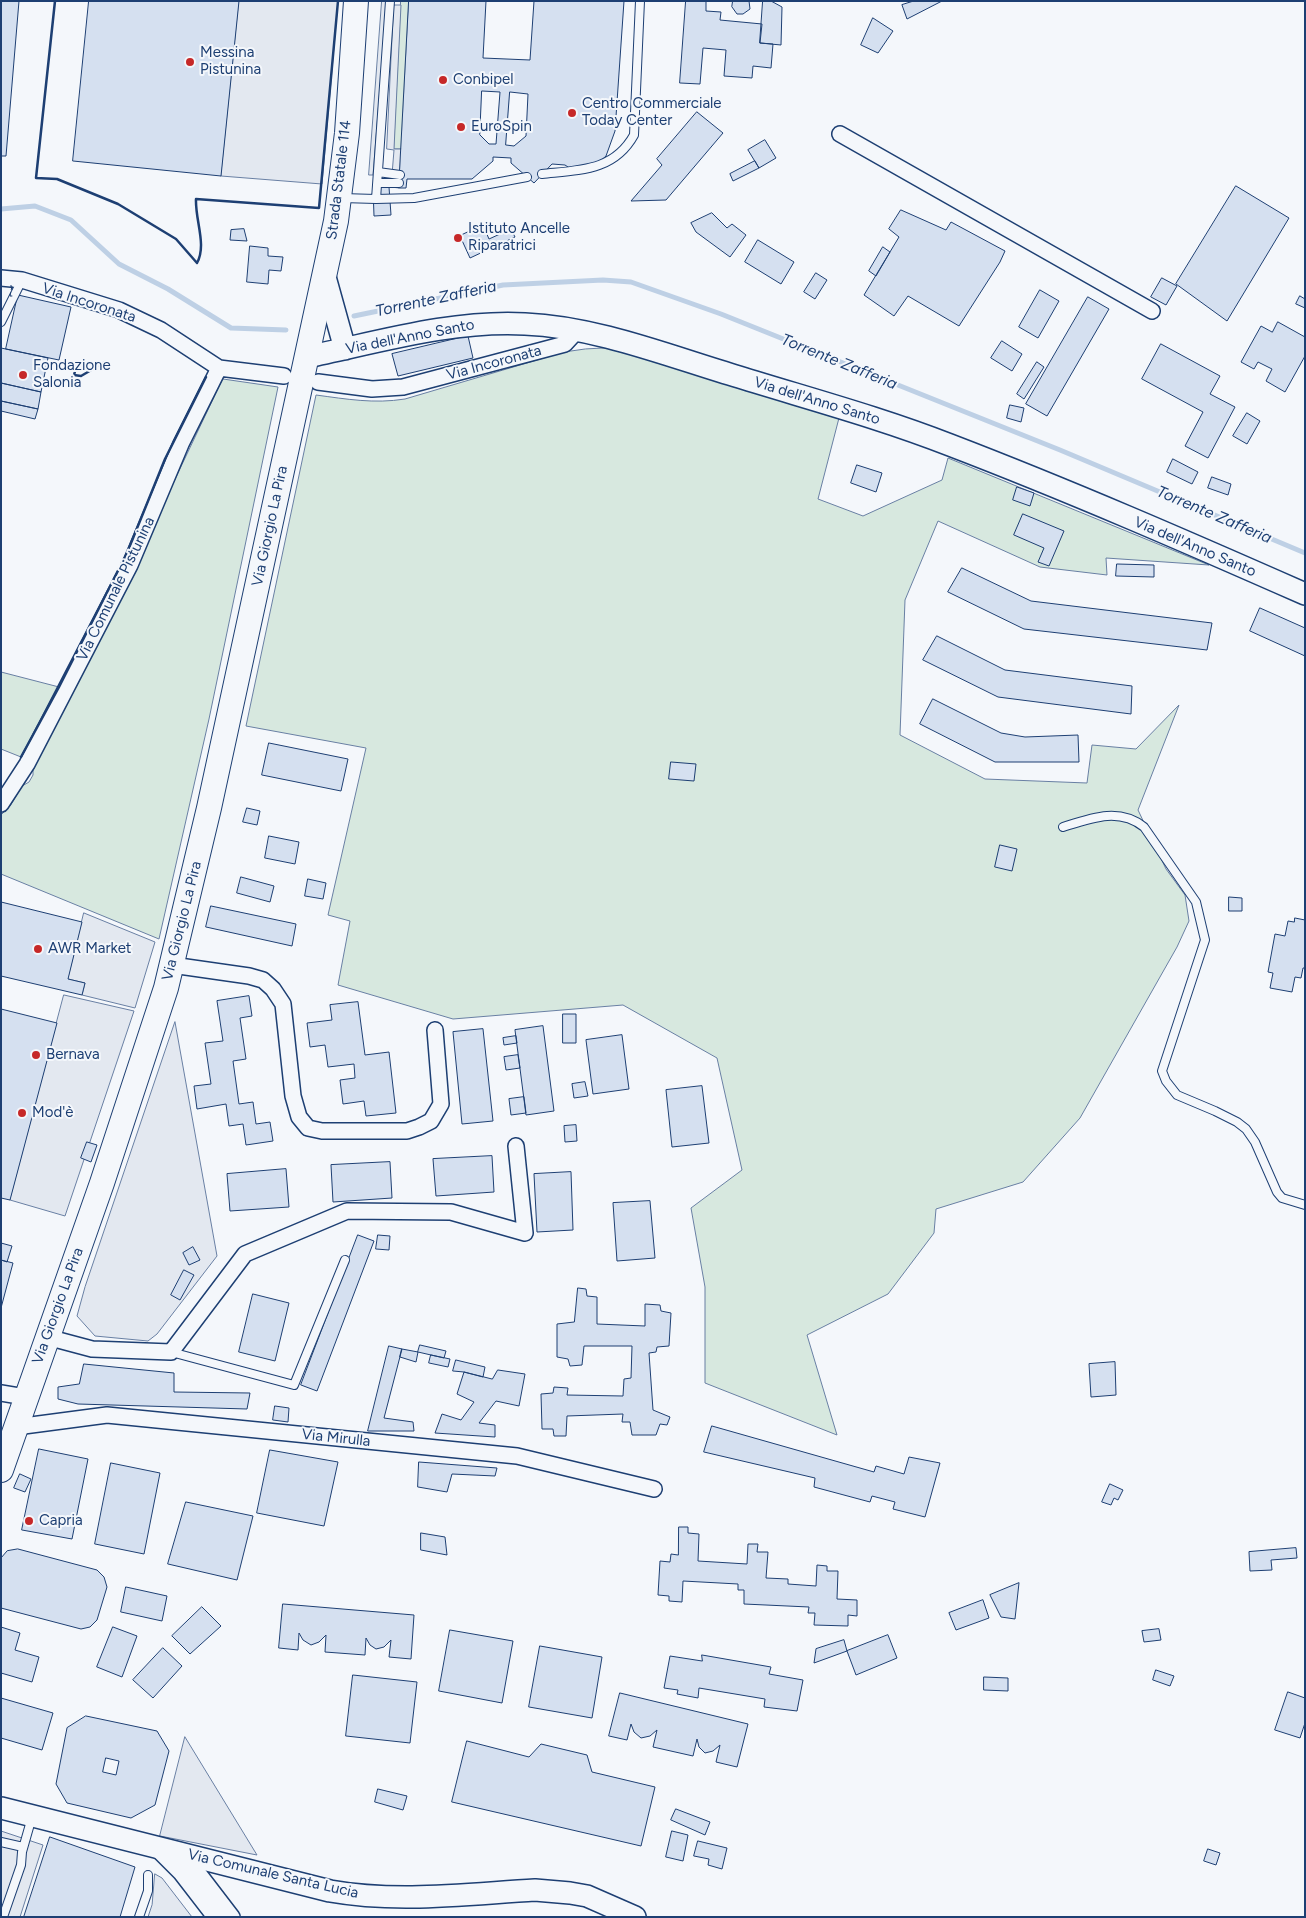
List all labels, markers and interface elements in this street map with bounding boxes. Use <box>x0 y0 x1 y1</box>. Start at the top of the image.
place label: Messina Pistunina <box>200 44 261 79</box>
marker: Messina Pistunina <box>184 56 196 68</box>
place label: Conbipel <box>453 71 514 89</box>
marker: Conbipel <box>437 74 449 86</box>
place label: Centro Commerciale Today Center <box>582 95 722 130</box>
marker: Centro Commerciale Today Center <box>566 107 578 119</box>
place label: EuroSpin <box>471 118 532 136</box>
street label: Strada Statale 114 <box>323 119 355 241</box>
marker: EuroSpin <box>455 121 467 133</box>
place label: Istituto Ancelle Riparatrici <box>468 220 570 255</box>
marker: Istituto Ancelle Riparatrici <box>452 232 464 244</box>
water label: Torrente Zafferia <box>374 277 498 321</box>
street label: Via Incoronata <box>40 279 138 327</box>
street label: Via dell'Anno Santo <box>344 316 476 358</box>
water label: Torrente Zafferia <box>778 330 900 394</box>
street label: Via Incoronata <box>445 342 543 384</box>
place label: Fondazione Salonia <box>33 357 111 392</box>
marker: Fondazione Salonia <box>17 369 29 381</box>
street label: Via dell'Anno Santo <box>752 373 882 429</box>
street label: Via Giorgio La Pira <box>248 464 292 588</box>
water label: Torrente Zafferia <box>1154 482 1274 548</box>
street label: Via dell'Anno Santo <box>1131 513 1259 581</box>
street label: Via Comunale Pistunina <box>73 514 159 664</box>
street label: Via Giorgio La Pira <box>158 859 206 983</box>
place label: AWR Market <box>48 940 132 958</box>
marker: AWR Market <box>32 943 44 955</box>
place label: Bernava <box>46 1046 100 1064</box>
marker: Bernava <box>30 1049 42 1061</box>
place label: Mod'è <box>32 1104 73 1122</box>
marker: Mod'è <box>16 1107 28 1119</box>
street label: Via Giorgio La Pira <box>29 1245 87 1367</box>
street label: Via Mirulla <box>301 1425 371 1451</box>
place label: Capria <box>39 1512 83 1530</box>
marker: Capria <box>23 1515 35 1527</box>
street label: Via Comunale Santa Lucia <box>186 1846 360 1902</box>

